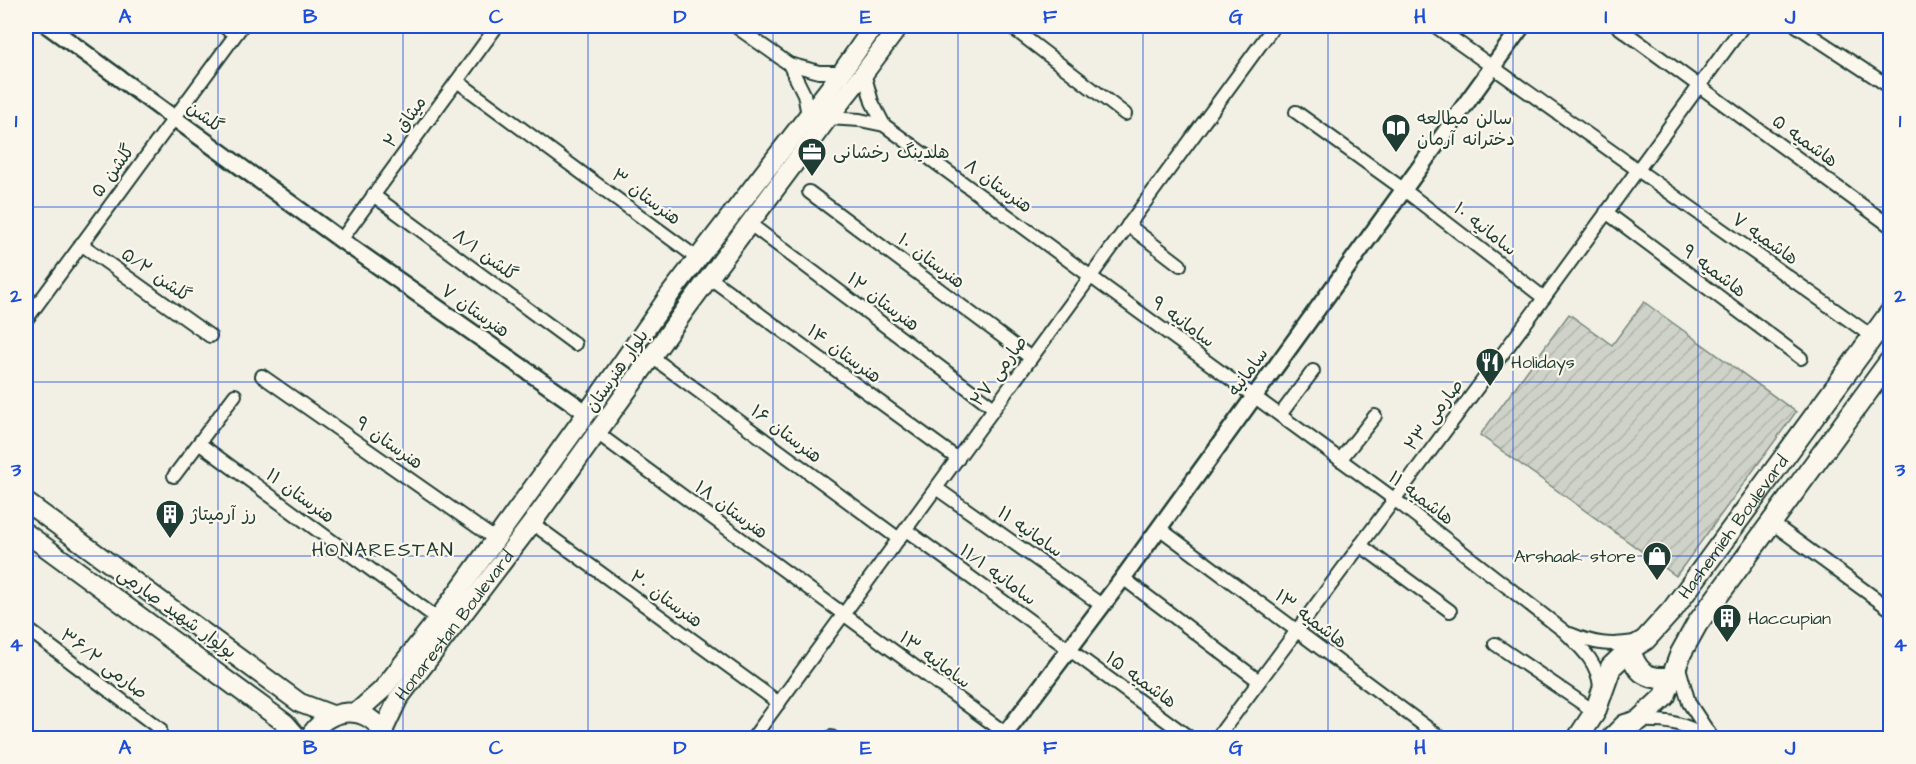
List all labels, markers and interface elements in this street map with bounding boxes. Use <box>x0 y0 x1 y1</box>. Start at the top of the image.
text: A <box>119 3 132 31</box>
text: B <box>303 3 318 31</box>
text: C <box>489 3 504 31</box>
text: D <box>674 3 687 31</box>
text: E <box>860 3 872 31</box>
text: F <box>1043 3 1058 31</box>
text: G <box>1229 3 1243 31</box>
text: H <box>1414 3 1426 31</box>
text: I <box>1604 3 1608 31</box>
text: J <box>1784 3 1796 31</box>
street label: میثاق ۲ <box>378 91 432 153</box>
street label: گلشن <box>181 95 229 139</box>
place label: سالن مطالعه دخترانه آرمان <box>1417 106 1515 152</box>
text: 1 <box>15 107 18 135</box>
text: 1 <box>1899 107 1902 135</box>
street label: هاشمیه ۵ <box>1767 109 1843 173</box>
library icon: سالن مطالعه دخترانه آرمان <box>1380 112 1412 154</box>
office icon: هلدینگ رخشانی <box>796 136 828 178</box>
street label: گلشن ۵ <box>85 139 141 203</box>
place label: هلدینگ رخشانی <box>833 140 950 165</box>
street label: هنرستان ۸ <box>959 153 1037 219</box>
street label: هنرستان ۳ <box>606 163 686 231</box>
street label: سامانیه ۱۰ <box>1448 196 1522 262</box>
street label: هاشمیه ۷ <box>1727 207 1803 271</box>
street label: گلشن ۸/۱ <box>447 223 523 287</box>
street label: هنرستان ۱۰ <box>892 227 970 295</box>
street label: هاشمیه ۹ <box>1677 239 1751 303</box>
street label: گلشن ۵/۲ <box>116 242 196 308</box>
street label: هنرستان ۱۲ <box>842 267 924 337</box>
street label: هنرستان ۷ <box>436 278 514 344</box>
text: 2 <box>9 282 22 310</box>
text: 2 <box>1893 282 1906 310</box>
street label: سامانیه ۹ <box>1146 290 1220 354</box>
street label: هنرستان ۱۴ <box>802 319 886 389</box>
street label: بلوار هنرستان <box>579 324 655 418</box>
street label: صارمی ۲۷ <box>965 330 1033 412</box>
street label: سامانیه <box>1222 343 1274 401</box>
restaurant icon: Holidays <box>1474 346 1506 388</box>
place label: Holidays <box>1511 350 1575 376</box>
street label: صارمی ۲۳ <box>1399 374 1469 456</box>
street label: هنرستان ۱۶ <box>745 399 827 469</box>
street label: هنرستان ۹ <box>350 411 428 475</box>
street label: Hashemieh Boulevard <box>1672 450 1794 604</box>
text: 3 <box>10 456 22 484</box>
text: 3 <box>1894 456 1906 484</box>
street label: هنرستان ۱۱ <box>261 463 339 529</box>
street label: هاشمیه ۱۱ <box>1383 465 1459 531</box>
street label: هنرستان ۱۸ <box>689 475 773 545</box>
building icon: رز آرمیتاژ <box>154 498 186 540</box>
street label: سامانیه ۱۱ <box>992 500 1068 564</box>
place label: رز آرمیتاژ <box>189 502 256 527</box>
district label: HONARESTAN <box>312 536 454 564</box>
street label: سامانیه ۱۱/۱ <box>954 539 1042 611</box>
shop icon: Arshaak store <box>1641 540 1673 582</box>
place label: Arshaak store <box>1514 544 1636 569</box>
street label: Honarestan Boulevard <box>389 545 519 706</box>
street label: بولوار شهید صارمی <box>112 561 242 665</box>
street label: هنرستان ۲۰ <box>625 564 707 634</box>
street label: هاشمیه ۱۳ <box>1270 584 1352 654</box>
building icon: Haccupian <box>1711 602 1743 644</box>
place label: Haccupian <box>1748 606 1831 631</box>
street label: صارمی ۳۶/۲ <box>55 623 153 705</box>
street label: سامانیه ۱۳ <box>894 625 976 695</box>
text: 4 <box>9 631 23 659</box>
text: 4 <box>1893 631 1907 659</box>
street label: هاشمیه ۱۵ <box>1100 646 1182 714</box>
text: A <box>119 734 132 762</box>
text: B <box>303 734 318 762</box>
text: C <box>489 734 504 762</box>
text: D <box>674 734 687 762</box>
text: E <box>860 734 872 762</box>
text: F <box>1043 734 1058 762</box>
text: G <box>1229 734 1243 762</box>
text: H <box>1414 734 1426 762</box>
text: I <box>1604 734 1608 762</box>
text: J <box>1784 734 1796 762</box>

